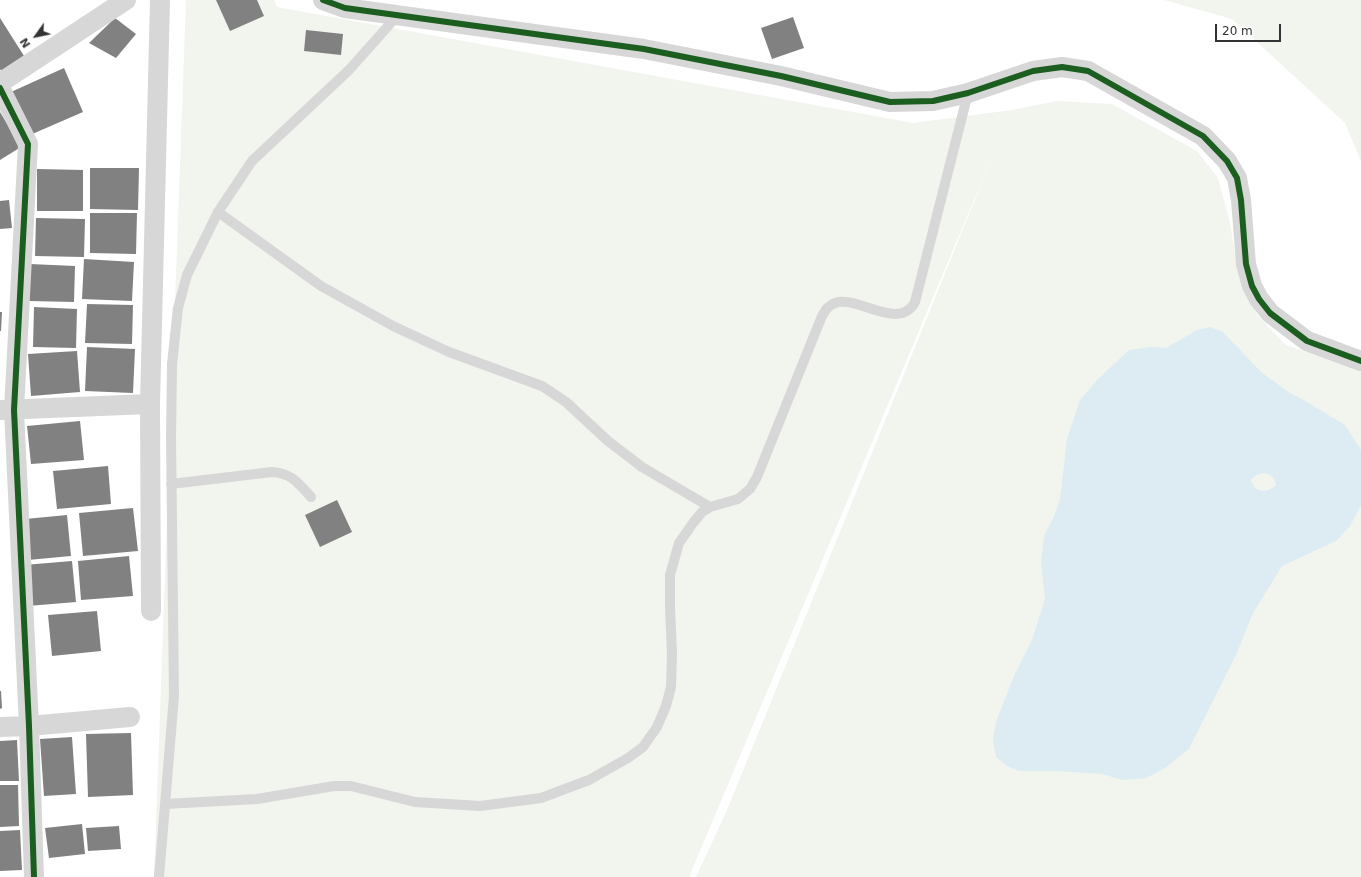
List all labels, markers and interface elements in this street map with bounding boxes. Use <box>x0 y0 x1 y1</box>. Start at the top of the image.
north arrow <box>16 16 56 56</box>
scale bar <box>1217 16 1283 42</box>
text: 20 m <box>1222 24 1253 38</box>
text: N <box>18 35 33 50</box>

